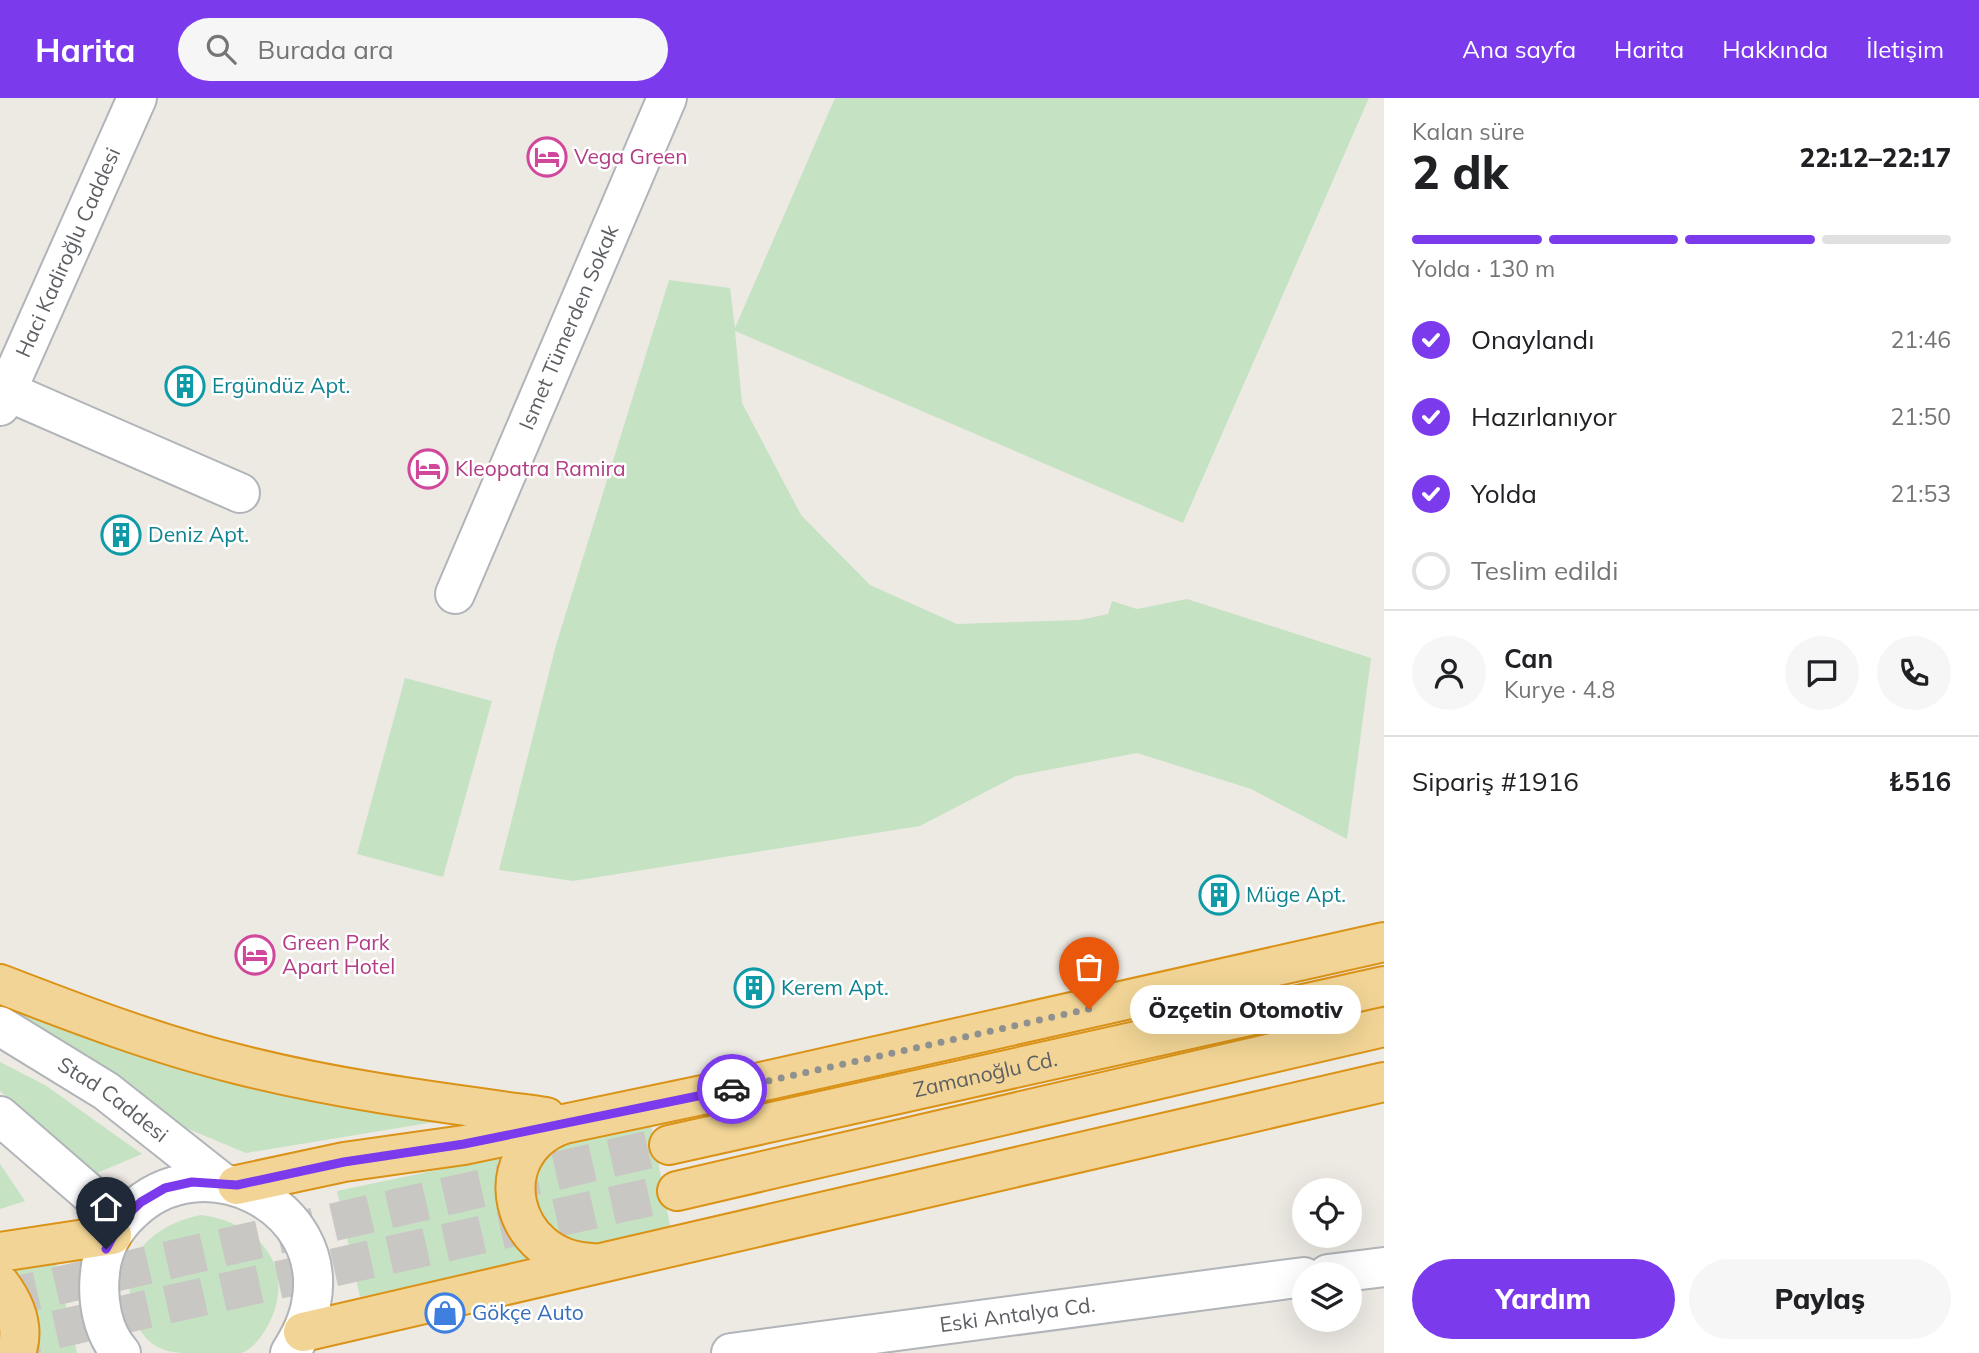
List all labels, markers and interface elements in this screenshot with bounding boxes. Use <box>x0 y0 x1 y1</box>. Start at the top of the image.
search box <box>178 18 668 81</box>
text: Harita <box>35 29 136 70</box>
icon: search <box>202 30 240 68</box>
text: Burada ara <box>258 33 394 66</box>
text: Ana sayfa <box>1462 34 1576 64</box>
text: Harita <box>1614 34 1684 64</box>
text: Hakkında <box>1722 34 1828 64</box>
text: İletişim <box>1866 34 1944 64</box>
text: Kalan süre <box>1412 117 1525 146</box>
hotel icon: Vega Green <box>526 136 568 178</box>
text: 22:12–22:17 <box>1800 141 1951 174</box>
street label: Haci Kadiroğlu Caddesi <box>9 143 125 361</box>
place label: Vega Green <box>574 143 688 169</box>
text: 2 dk <box>1412 143 1508 201</box>
street label: Ismet Tümerden Sokak <box>513 220 623 433</box>
text: Yolda · 130 m <box>1412 254 1555 283</box>
icon: check <box>1412 321 1450 359</box>
text: Onaylandı <box>1471 323 1594 356</box>
text: 21:46 <box>1891 325 1951 354</box>
building icon: Ergündüz Apt. <box>164 365 206 407</box>
place label: Ergündüz Apt. <box>212 372 350 398</box>
icon: check <box>1412 398 1450 436</box>
text: Hazırlanıyor <box>1471 400 1617 433</box>
text: 21:50 <box>1891 402 1951 431</box>
hotel icon: Kleopatra Ramira <box>407 448 449 490</box>
place label: Kleopatra Ramira <box>455 455 626 481</box>
icon: check <box>1412 475 1450 513</box>
text: Yolda <box>1471 477 1537 510</box>
text: 21:53 <box>1891 479 1951 508</box>
building icon: Deniz Apt. <box>100 514 142 556</box>
place label: Deniz Apt. <box>148 521 249 547</box>
text: Teslim edildi <box>1471 554 1618 587</box>
button: person <box>1412 636 1486 710</box>
button: chat <box>1785 636 1859 710</box>
button: phone <box>1877 636 1951 710</box>
text: Can <box>1504 642 1553 675</box>
text: Kurye · 4.8 <box>1504 675 1615 704</box>
text: Sipariş #1916 <box>1412 765 1579 798</box>
text: ₺516 <box>1889 765 1951 798</box>
building icon: Müge Apt. <box>1198 874 1240 916</box>
place label: Müge Apt. <box>1246 881 1346 907</box>
place label: Green Park Apart Hotel <box>282 929 395 979</box>
hotel icon: Green Park Apart Hotel <box>234 934 276 976</box>
pin <box>1059 937 1119 1009</box>
icon: bag <box>1070 948 1108 986</box>
building icon: Kerem Apt. <box>733 967 775 1009</box>
place label: Kerem Apt. <box>781 974 889 1000</box>
callout: Özçetin Otomotiv <box>1131 984 1362 1034</box>
text: Özçetin Otomotiv <box>1148 995 1343 1024</box>
street label: Zamanoğlu Cd. <box>911 1045 1059 1102</box>
street label: Stad Caddesi <box>53 1051 174 1147</box>
courier <box>697 1054 767 1124</box>
icon: car <box>713 1070 751 1108</box>
pin <box>76 1177 136 1249</box>
map controls <box>1292 1178 1362 1332</box>
button: locate <box>1292 1178 1362 1248</box>
icon: home <box>87 1188 125 1226</box>
button: Yardım <box>1412 1259 1675 1339</box>
button: Paylaş <box>1689 1259 1951 1339</box>
button: layers <box>1292 1262 1362 1332</box>
street label: Eski Antalya Cd. <box>938 1291 1097 1337</box>
shop icon: Gökçe Auto <box>424 1292 466 1334</box>
place label: Gökçe Auto <box>472 1299 584 1325</box>

